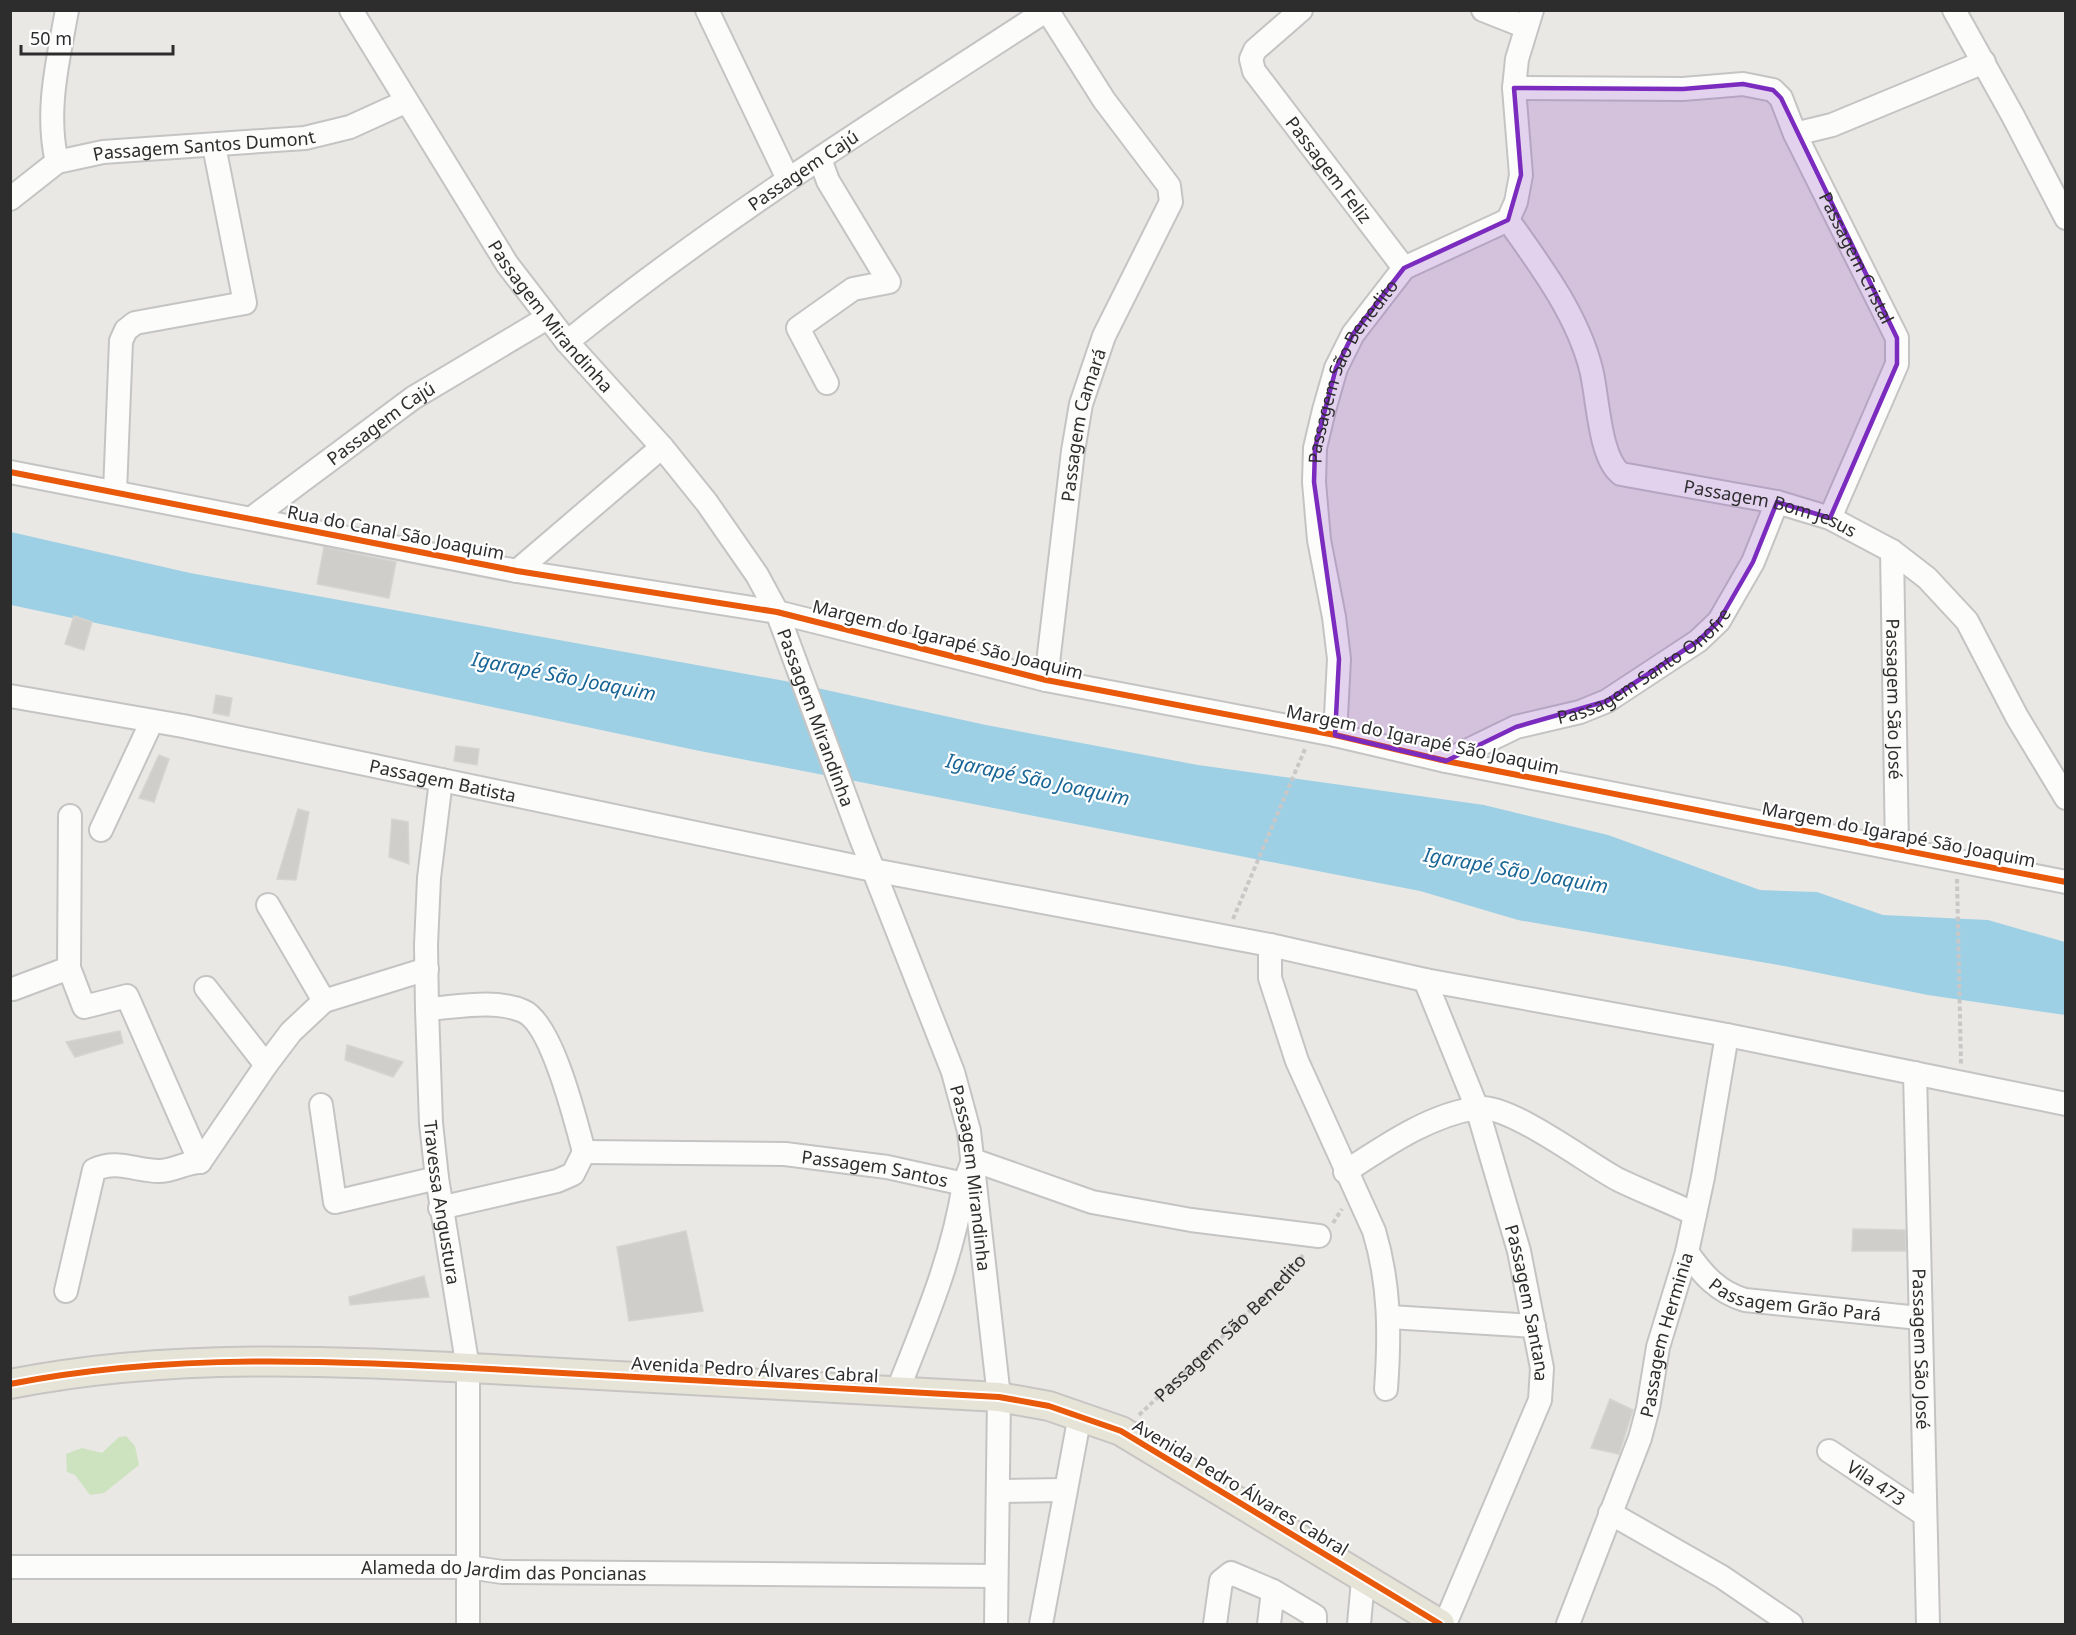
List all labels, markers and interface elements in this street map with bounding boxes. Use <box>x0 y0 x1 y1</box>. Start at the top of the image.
scale bar <box>21 18 172 56</box>
text: 50 m <box>30 26 72 50</box>
street label: Passagem Feliz <box>1281 111 1377 228</box>
street label: Passagem Santos Dumont <box>91 124 318 166</box>
street label: Passagem Cajú <box>743 124 863 216</box>
street label: Passagem Cristal <box>1814 188 1900 328</box>
street label: Passagem Mirandinha <box>483 235 619 397</box>
street label: Passagem São Benedito <box>1302 274 1403 464</box>
street label: Passagem Camará <box>1055 345 1111 503</box>
street label: Passagem Cajú <box>322 376 439 470</box>
street label: Passagem Bom Jesus <box>1682 474 1861 542</box>
street label: Rua do Canal São Joaquim <box>285 499 507 565</box>
street label: Margem do Igarapé São Joaquim <box>810 594 1086 684</box>
street label: Passagem Santo Onofre <box>1554 604 1736 729</box>
street label: Passagem São José <box>1881 618 1908 780</box>
street label: Passagem Mirandinha <box>772 625 860 810</box>
water label: Igarapé São Joaquim <box>469 645 658 707</box>
street label: Margem do Igarapé São Joaquim <box>1284 698 1562 780</box>
water label: Igarapé São Joaquim <box>943 746 1132 812</box>
street label: Passagem Batista <box>367 753 518 807</box>
street label: Margem do Igarapé São Joaquim <box>1760 796 2038 872</box>
water label: Igarapé São Joaquim <box>1421 840 1610 900</box>
street label: Passagem Mirandinha <box>945 1082 997 1272</box>
street label: Travessa Angustura <box>419 1119 466 1286</box>
street label: Passagem Santos <box>800 1144 950 1192</box>
street label: Passagem Santana <box>1500 1221 1554 1382</box>
street label: Passagem São Benedito <box>1149 1248 1311 1407</box>
street label: Passagem Herminia <box>1634 1249 1698 1420</box>
street label: Passagem São José <box>1908 1268 1935 1430</box>
street label: Passagem Grão Pará <box>1704 1272 1882 1326</box>
street label: Avenida Pedro Álvares Cabral <box>631 1351 879 1387</box>
street label: Avenida Pedro Álvares Cabral <box>1129 1413 1353 1561</box>
street label: Vila 473 <box>1842 1454 1910 1511</box>
street label: Alameda do Jardim das Poncianas <box>361 1555 647 1585</box>

